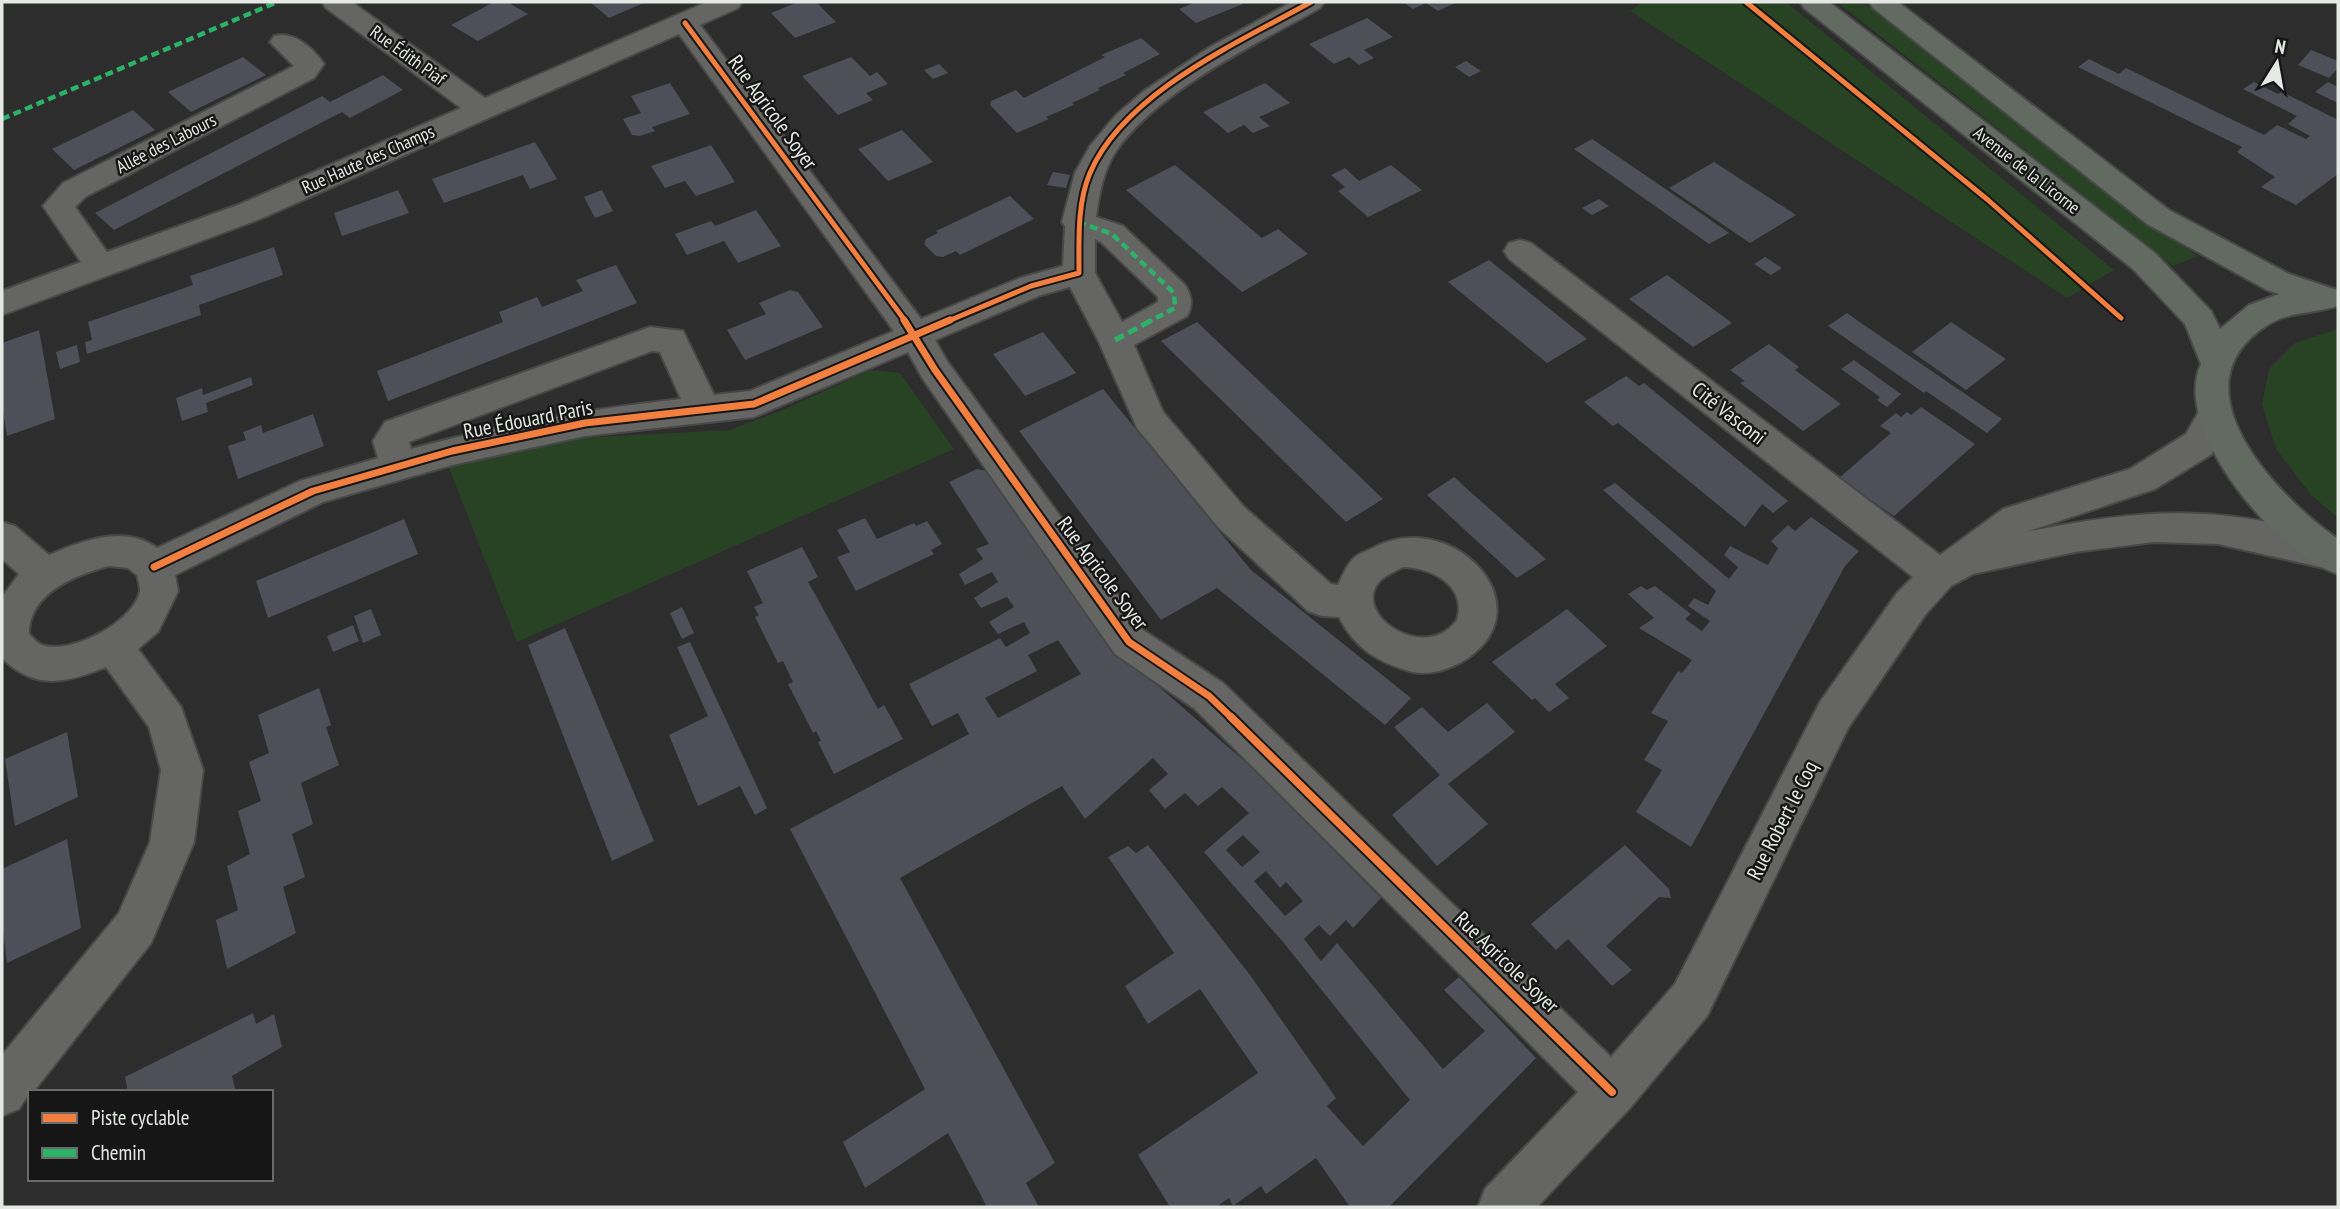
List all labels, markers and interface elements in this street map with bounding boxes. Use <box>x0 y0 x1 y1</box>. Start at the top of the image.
street label: Rue Édith Piaf <box>366 20 451 91</box>
north arrow <box>2242 28 2312 98</box>
text: N <box>2273 34 2288 59</box>
street label: Rue Agricole Soyer <box>722 49 824 175</box>
street label: Allée des Labours <box>112 108 220 178</box>
street label: Rue Haute des Champs <box>298 120 438 198</box>
street label: Avenue de la Licorne <box>1969 121 2085 219</box>
street label: Cité Vasconi <box>1687 376 1771 450</box>
street label: Rue Édouard Paris <box>461 393 595 445</box>
street label: Rue Agricole Soyer <box>1052 511 1155 635</box>
street label: Rue Robert le Coq <box>1740 756 1824 884</box>
street label: Rue Agricole Soyer <box>1449 905 1565 1019</box>
legend <box>28 1090 273 1181</box>
text: Piste cyclable <box>91 1104 189 1131</box>
text: Chemin <box>91 1139 146 1166</box>

